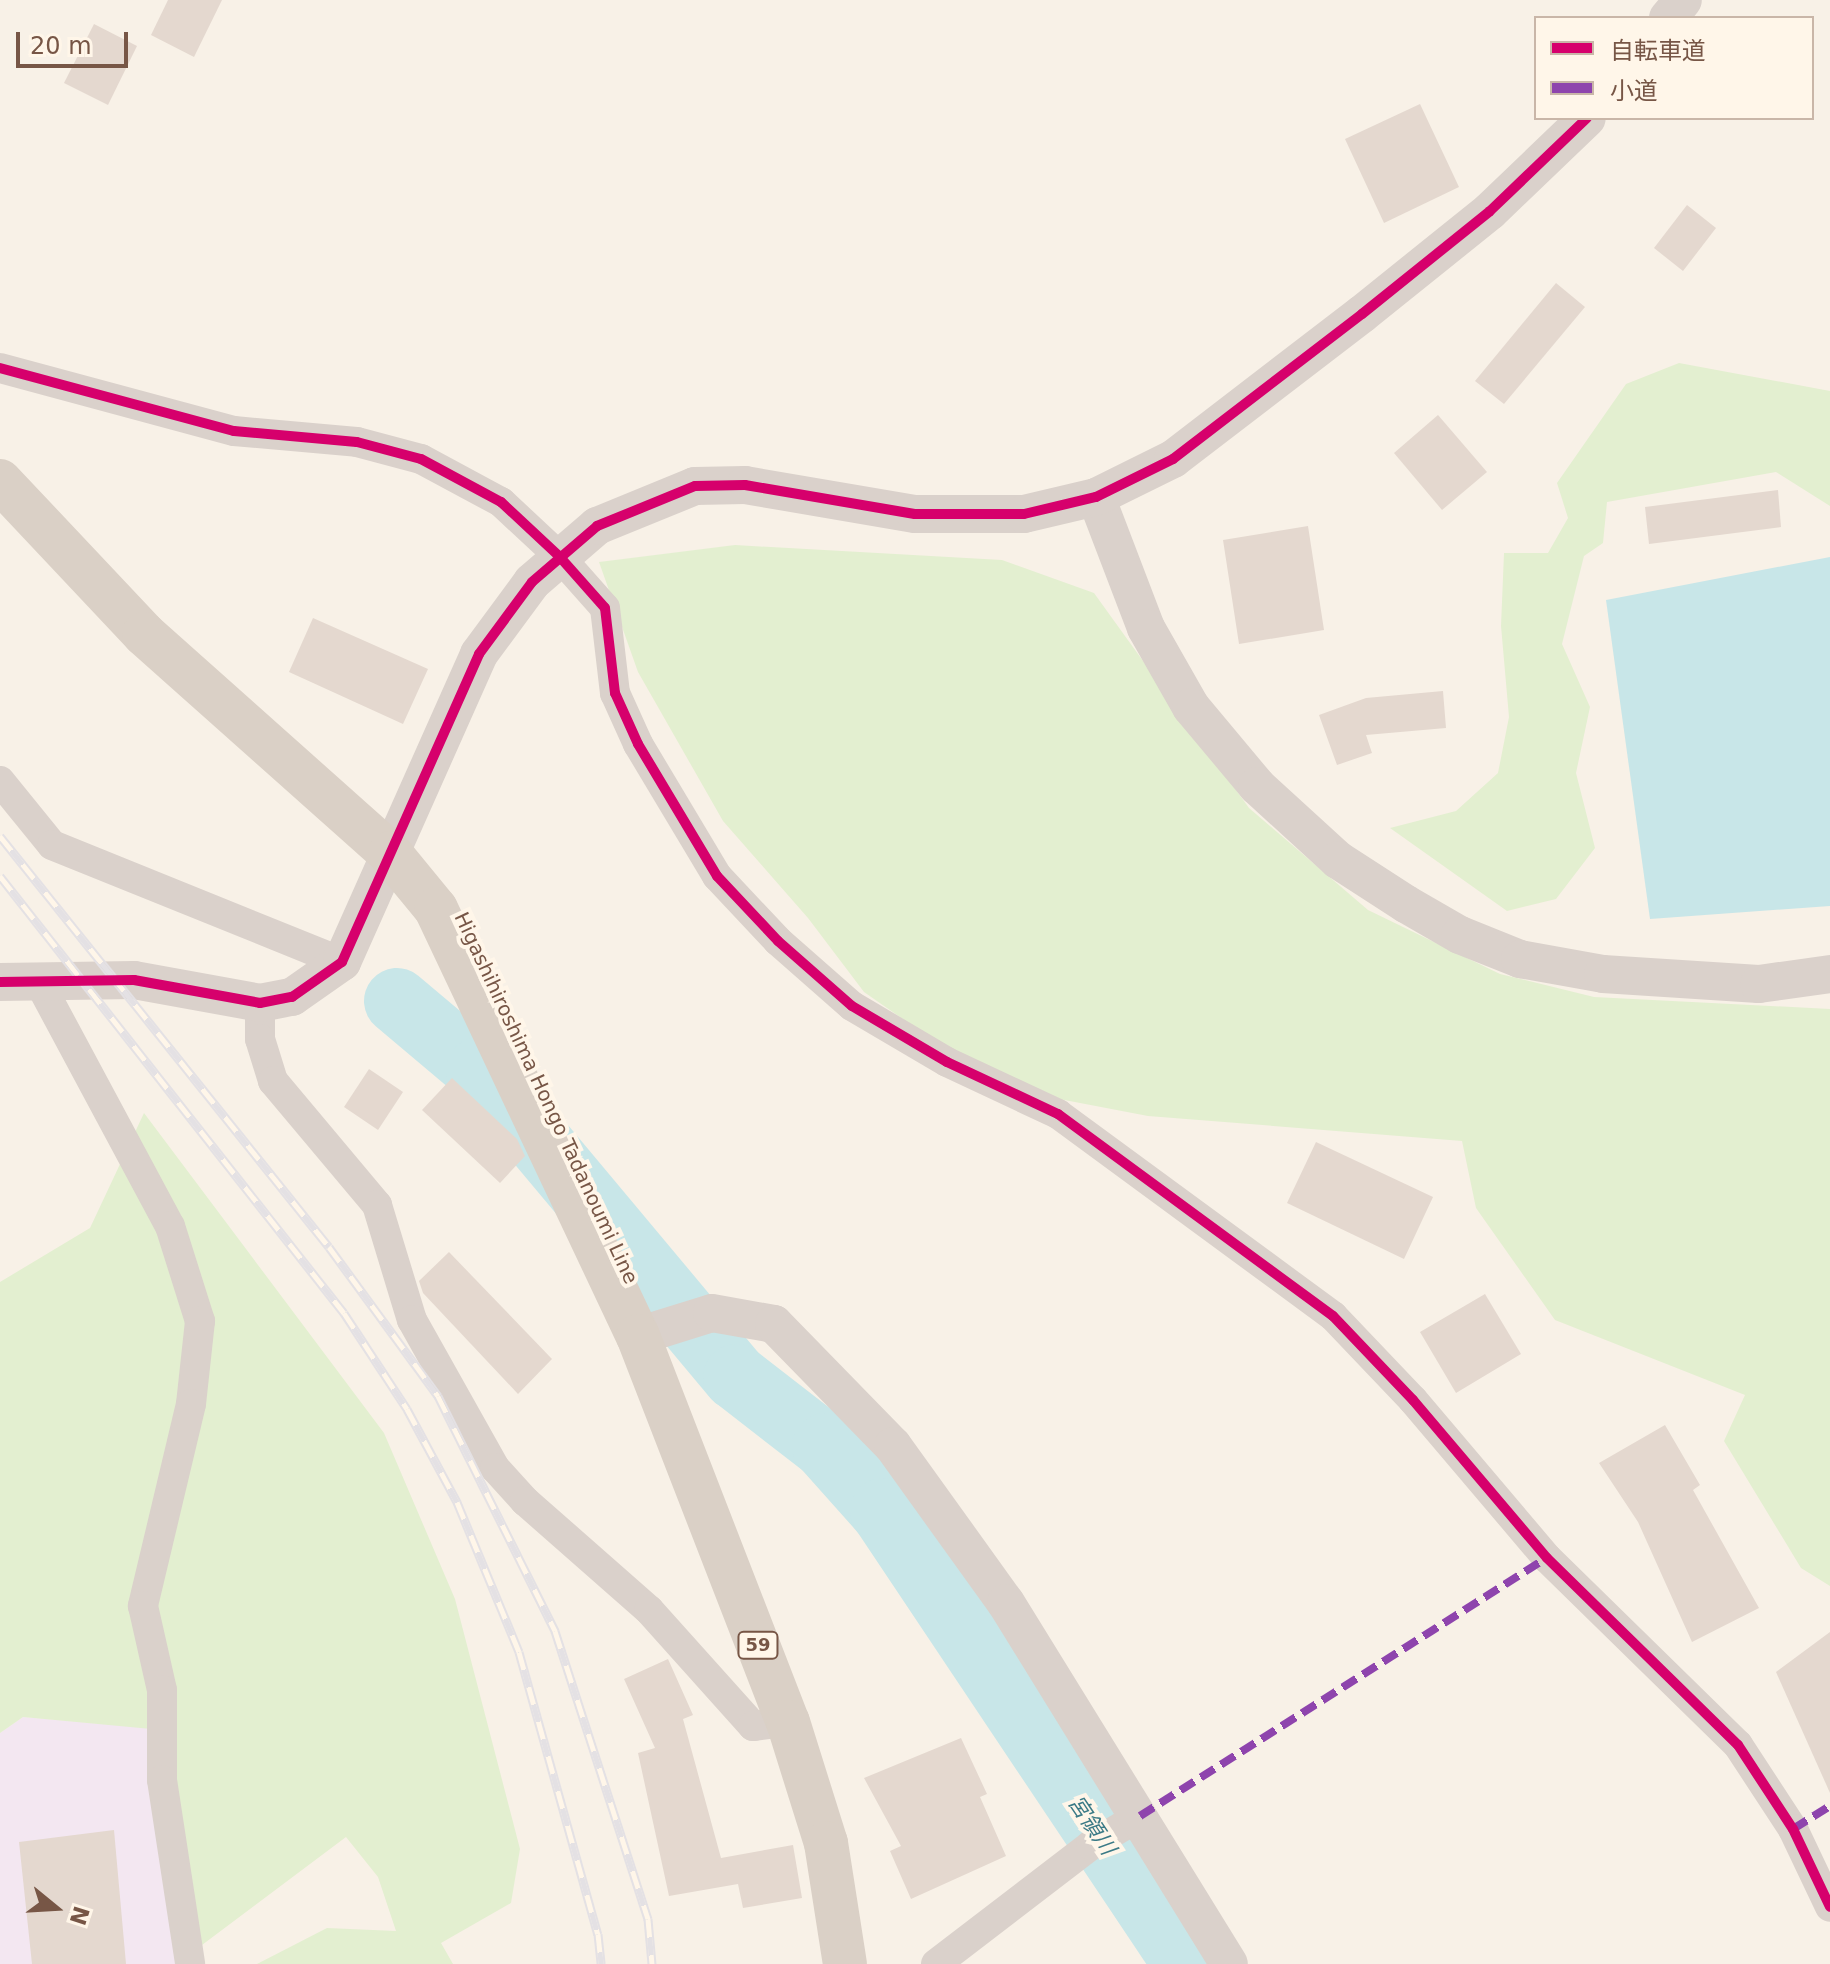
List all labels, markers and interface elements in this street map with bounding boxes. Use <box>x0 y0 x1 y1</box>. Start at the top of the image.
scale bar <box>20 16 132 66</box>
legend <box>1534 16 1814 120</box>
text: 20 m <box>30 32 92 60</box>
text: 自転車道 <box>1610 37 1706 65</box>
text: 小道 <box>1610 77 1658 105</box>
street label: Higashihiroshima Hongo Tadanoumi Line <box>449 908 643 1288</box>
road number: 59 <box>736 1631 780 1659</box>
water label: 宮領川 <box>1063 1790 1121 1860</box>
north arrow <box>16 1868 96 1948</box>
text: N <box>65 1903 94 1928</box>

